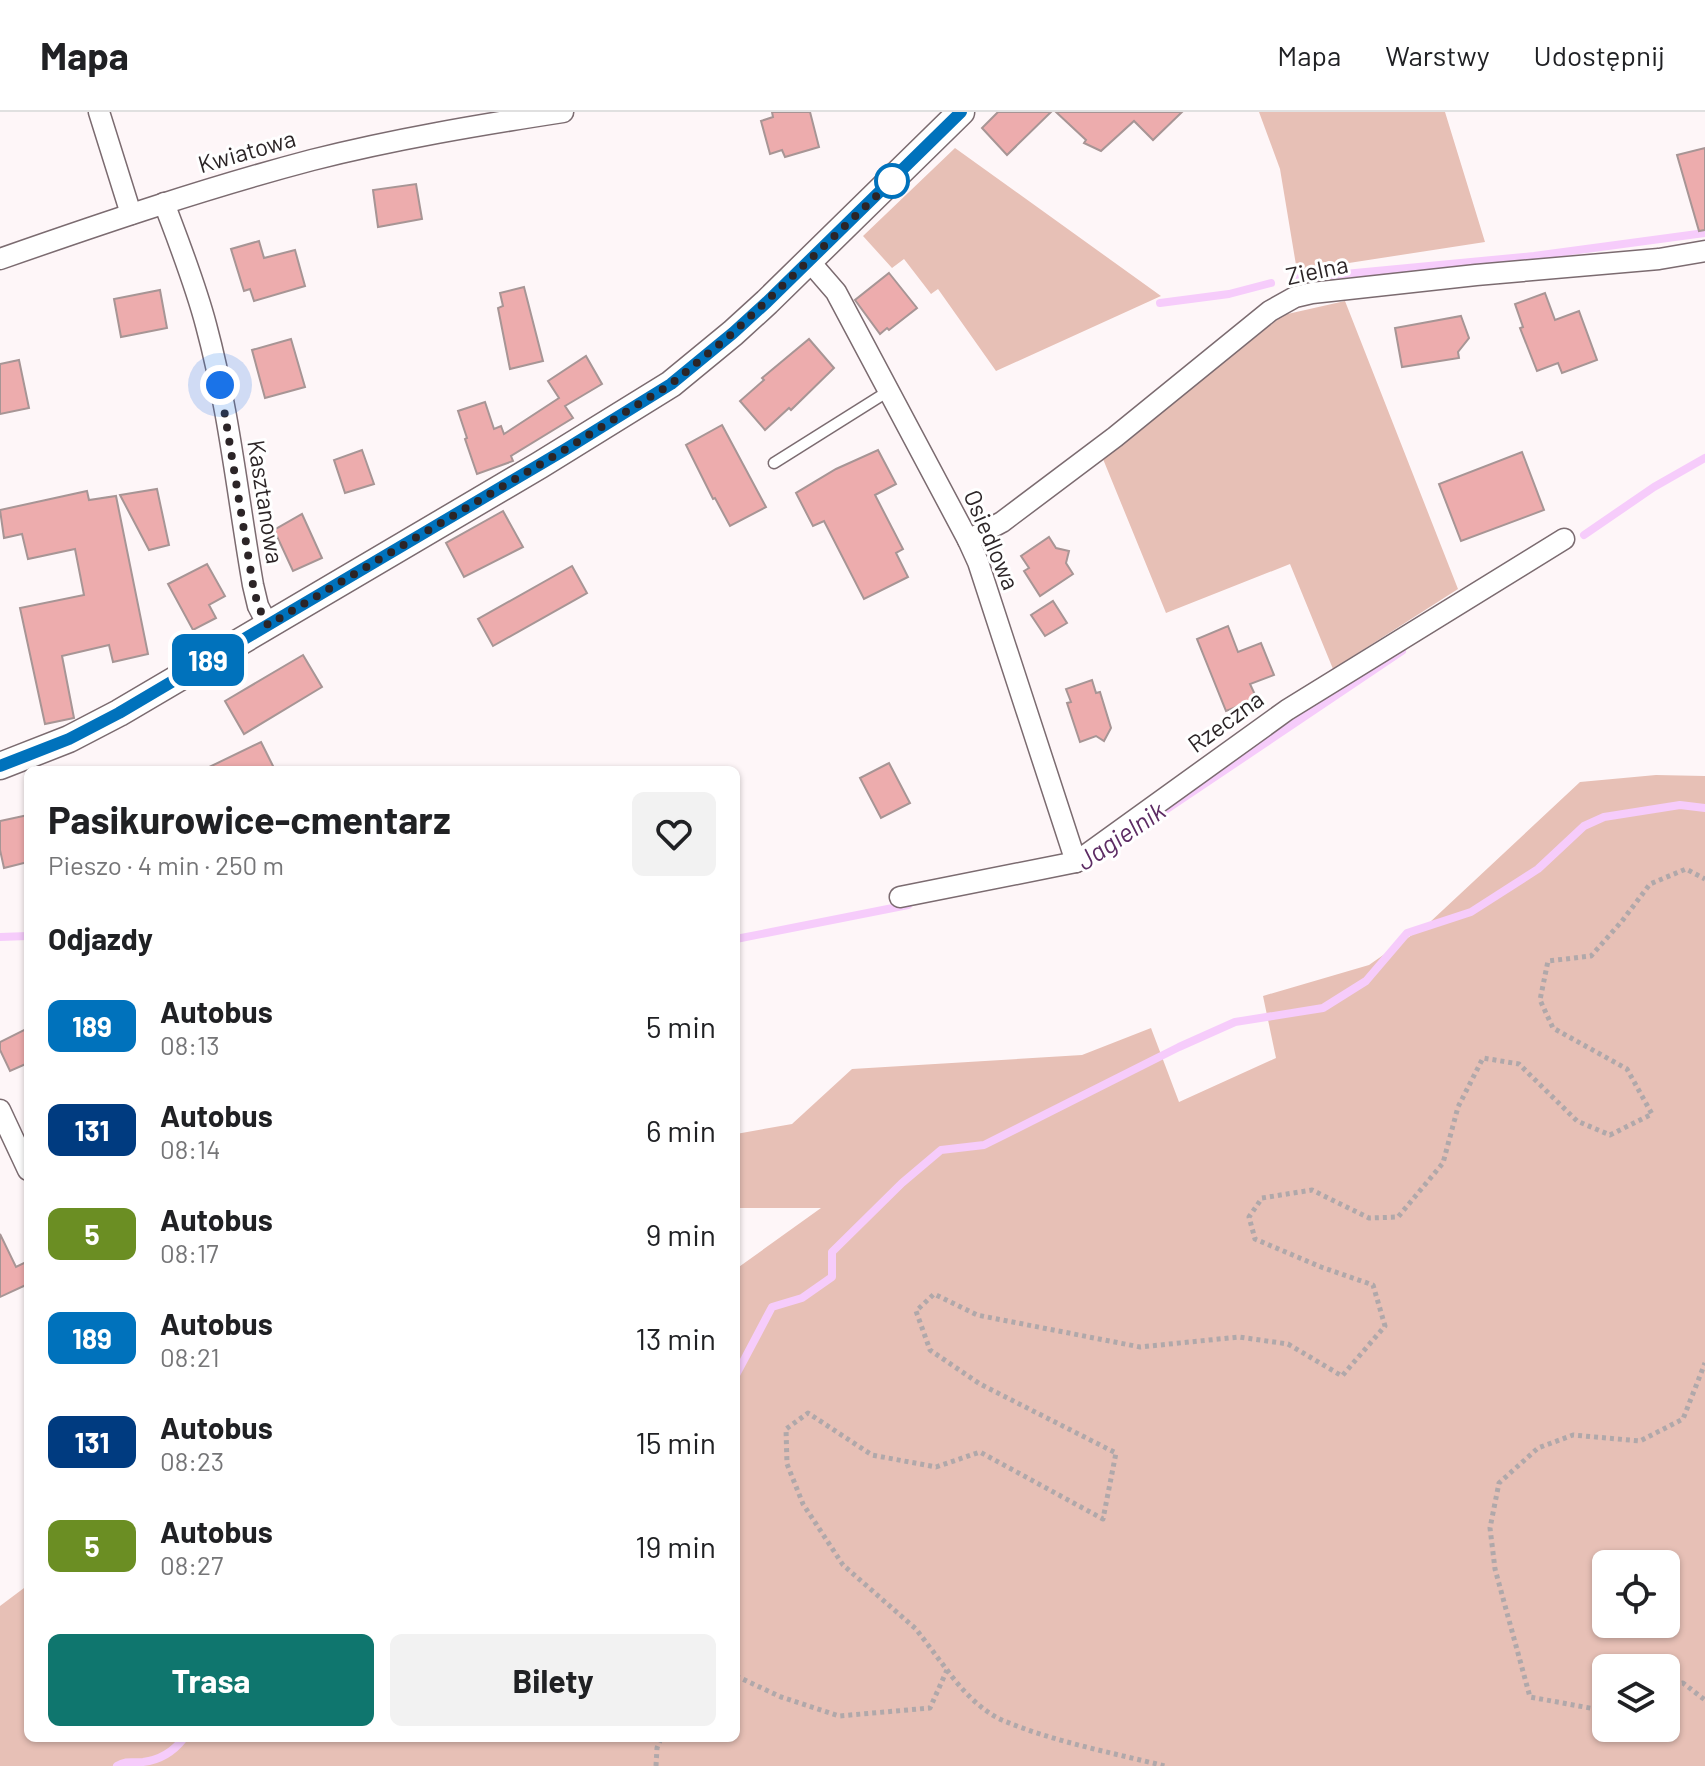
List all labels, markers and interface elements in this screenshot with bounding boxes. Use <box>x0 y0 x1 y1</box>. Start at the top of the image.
text: Mapa <box>40 32 129 78</box>
text: Mapa <box>1277 38 1341 72</box>
text: Warstwy <box>1385 38 1490 72</box>
text: Udostępnij <box>1534 38 1665 72</box>
street label: Kwiatowa <box>194 123 299 178</box>
unlabelled marker <box>875 164 909 198</box>
street label: Zielna <box>1283 249 1350 290</box>
your location <box>200 365 240 405</box>
street label: Kasztanowa <box>242 438 291 566</box>
street label: Osiedlowa <box>958 485 1026 594</box>
line badge: 189 <box>162 634 254 686</box>
text: 189 <box>188 643 228 677</box>
street label: Rzeczna <box>1182 684 1269 758</box>
button: heart <box>632 792 716 876</box>
water label: Jagielnik <box>1070 794 1171 876</box>
text: Pasikurowice-cmentarz <box>48 796 451 842</box>
text: Pieszo · 4 min · 250 m <box>48 849 284 880</box>
text: Odjazdy <box>48 920 153 956</box>
text: Autobus <box>160 993 273 1029</box>
text: 5 min <box>646 1008 716 1044</box>
text: 189 <box>72 1009 112 1043</box>
text: 08:13 <box>160 1029 220 1060</box>
text: Autobus <box>160 1097 273 1133</box>
text: 6 min <box>646 1112 716 1148</box>
text: 131 <box>75 1113 109 1147</box>
text: 08:14 <box>160 1133 220 1164</box>
text: Autobus <box>160 1201 273 1237</box>
text: 9 min <box>646 1216 716 1252</box>
text: 5 <box>84 1217 100 1251</box>
text: 08:17 <box>160 1237 218 1268</box>
text: Autobus <box>160 1305 273 1341</box>
text: 13 min <box>635 1320 716 1356</box>
text: 189 <box>72 1321 112 1355</box>
text: 08:21 <box>160 1341 220 1372</box>
text: Autobus <box>160 1409 273 1445</box>
text: 15 min <box>635 1424 716 1460</box>
text: 131 <box>75 1425 109 1459</box>
text: 08:23 <box>160 1445 224 1476</box>
text: Autobus <box>160 1513 273 1549</box>
text: 19 min <box>635 1528 716 1564</box>
text: 5 <box>84 1529 100 1563</box>
text: 08:27 <box>160 1549 223 1580</box>
map controls <box>1592 1550 1680 1742</box>
button: locate <box>1592 1550 1680 1638</box>
button: Trasa <box>48 1634 374 1726</box>
button: Bilety <box>390 1634 716 1726</box>
button: layers <box>1592 1654 1680 1742</box>

